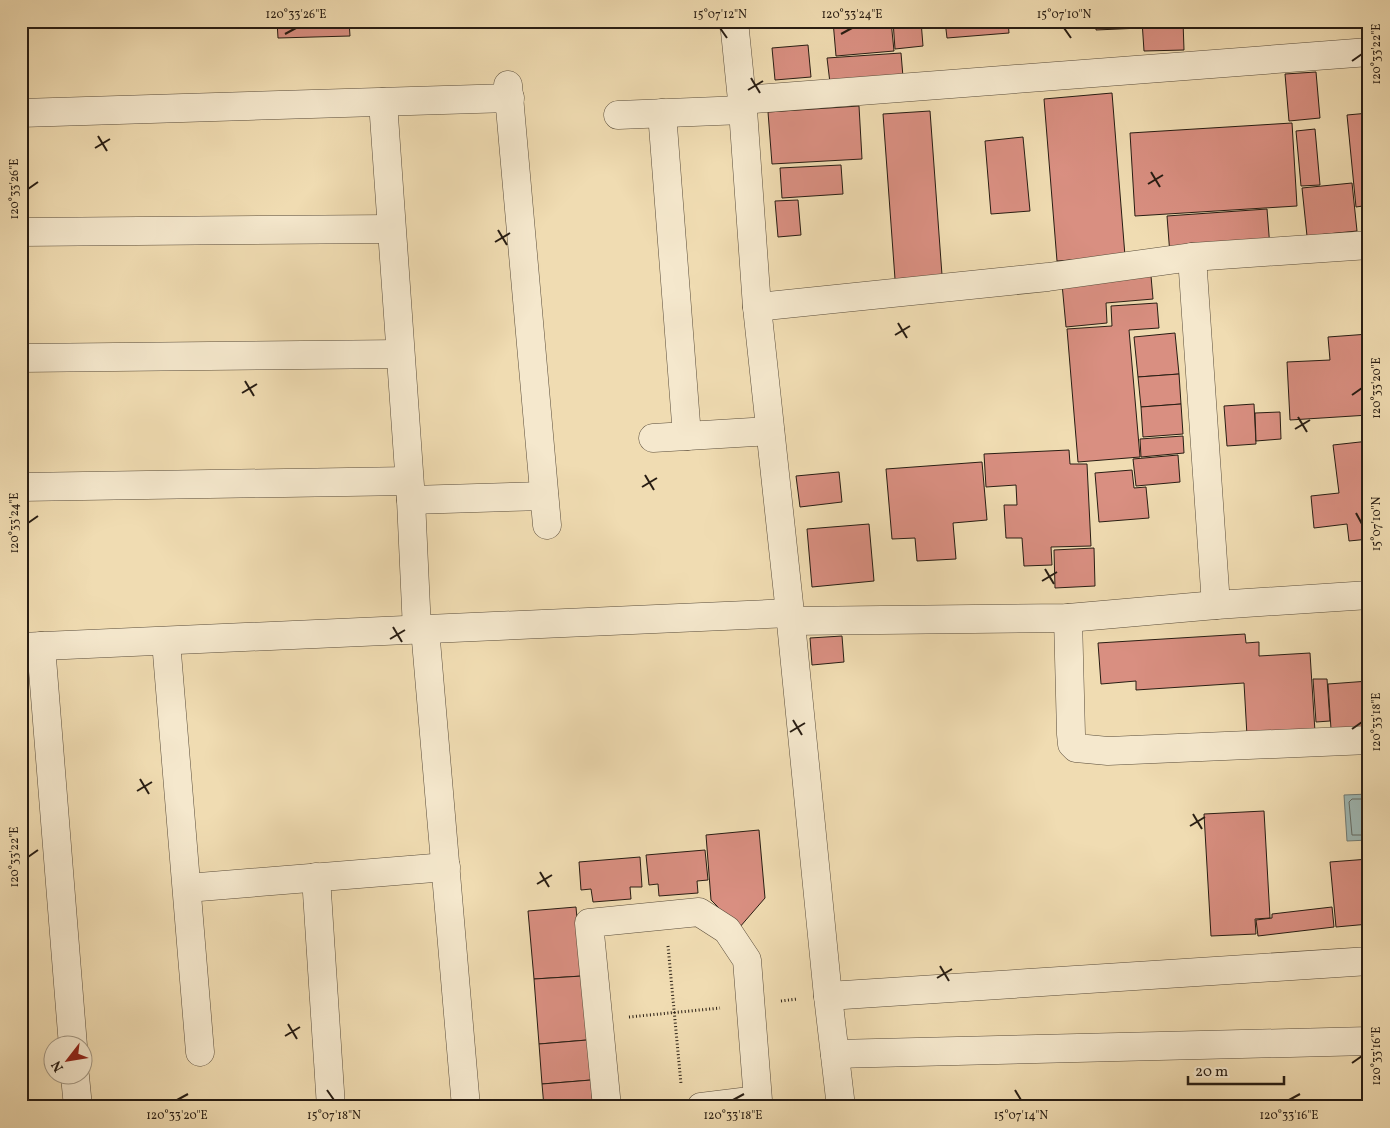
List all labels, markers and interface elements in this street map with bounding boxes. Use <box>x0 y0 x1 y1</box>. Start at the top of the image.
text: 120°33'26"E <box>266 7 326 23</box>
text: 15°07'12"N <box>693 7 747 23</box>
text: 120°33'24"E <box>821 7 883 23</box>
text: 15°07'10"N <box>1037 7 1091 23</box>
text: 120°33'22"E <box>1369 24 1385 84</box>
text: 120°33'26"E <box>7 159 23 219</box>
text: 120°33'20"E <box>1369 357 1385 419</box>
text: 120°33'24"E <box>7 492 23 554</box>
text: 15°07'10"N <box>1369 497 1385 551</box>
text: 120°33'18"E <box>1369 692 1385 752</box>
text: 120°33'22"E <box>7 827 23 887</box>
text: 120°33'16"E <box>1369 1026 1385 1086</box>
north arrow <box>42 1036 92 1086</box>
scale bar <box>1188 1053 1284 1085</box>
text: N <box>47 1057 69 1075</box>
text: 20 m <box>1195 1062 1228 1083</box>
text: 120°33'20"E <box>146 1108 208 1124</box>
text: 15°07'18"N <box>307 1108 361 1124</box>
text: 120°33'18"E <box>703 1108 763 1124</box>
text: 15°07'14"N <box>994 1108 1048 1124</box>
text: 120°33'16"E <box>1259 1108 1319 1124</box>

